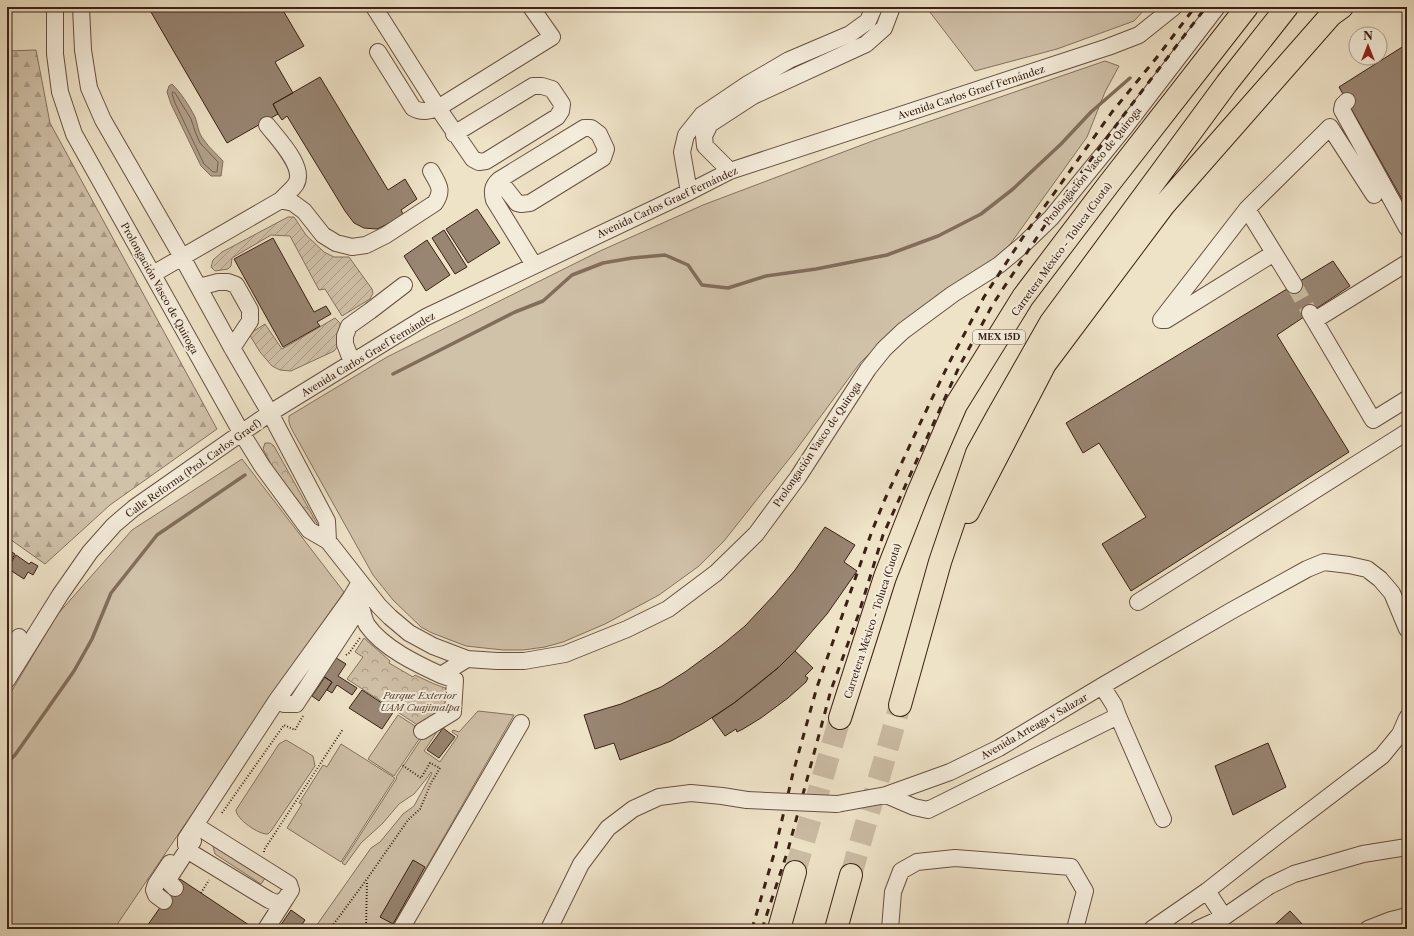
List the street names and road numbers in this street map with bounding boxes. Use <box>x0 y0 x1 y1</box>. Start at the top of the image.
street label: Avenida Carlos Graef Fernández <box>895 63 1046 123</box>
street label: Prolongación Vasco de Quiroga <box>1041 104 1145 228</box>
street label: Avenida Carlos Graef Fernández <box>594 164 740 241</box>
street label: Carretera México - Toluca (Cuota) <box>1008 180 1114 319</box>
street label: Prolongación Vasco de Quiroga <box>118 220 202 357</box>
street label: Avenida Carlos Graef Fernández <box>298 309 438 400</box>
road number: MEX 15D <box>973 330 1025 344</box>
street label: Prolongación Vasco de Quiroga <box>771 379 865 509</box>
street label: Calle Reforma (Prol. Carlos Graef) <box>123 416 264 520</box>
street label: Carretera México - Toluca (Cuota) <box>841 542 904 700</box>
street label: Avenida Arteaga y Salazar <box>978 690 1091 763</box>

